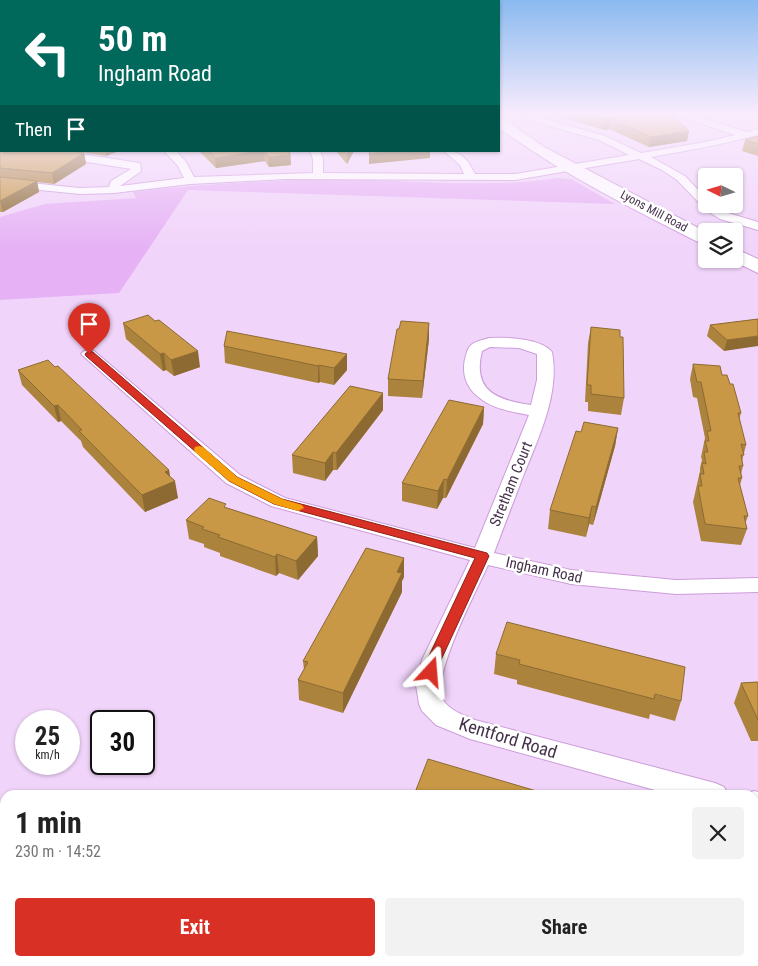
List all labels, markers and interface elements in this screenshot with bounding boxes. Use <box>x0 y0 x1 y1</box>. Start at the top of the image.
text: 50 m <box>98 19 167 60</box>
icon: left <box>15 20 80 85</box>
text: Ingham Road <box>98 61 212 86</box>
icon: arrive <box>62 115 90 143</box>
text: Then <box>15 118 52 141</box>
north arrow <box>698 168 742 212</box>
map controls <box>698 168 743 268</box>
street label: Lyons Mill Road <box>618 187 690 235</box>
button: layers <box>698 223 743 268</box>
pin <box>68 303 110 354</box>
icon: arrive <box>75 310 103 338</box>
street label: Stretham Court <box>486 439 536 529</box>
street label: Ingham Road <box>504 553 584 587</box>
position arrow <box>404 645 456 697</box>
speed limit sign: 30 <box>90 710 155 775</box>
street label: Kentford Road <box>457 713 560 762</box>
text: 25 <box>35 722 60 751</box>
text: km/h <box>35 748 60 762</box>
text: 1 min <box>15 805 82 840</box>
button: close <box>692 807 744 859</box>
text: 230 m · 14:52 <box>15 842 101 861</box>
button: Exit <box>15 898 375 956</box>
button: Share <box>385 898 744 956</box>

